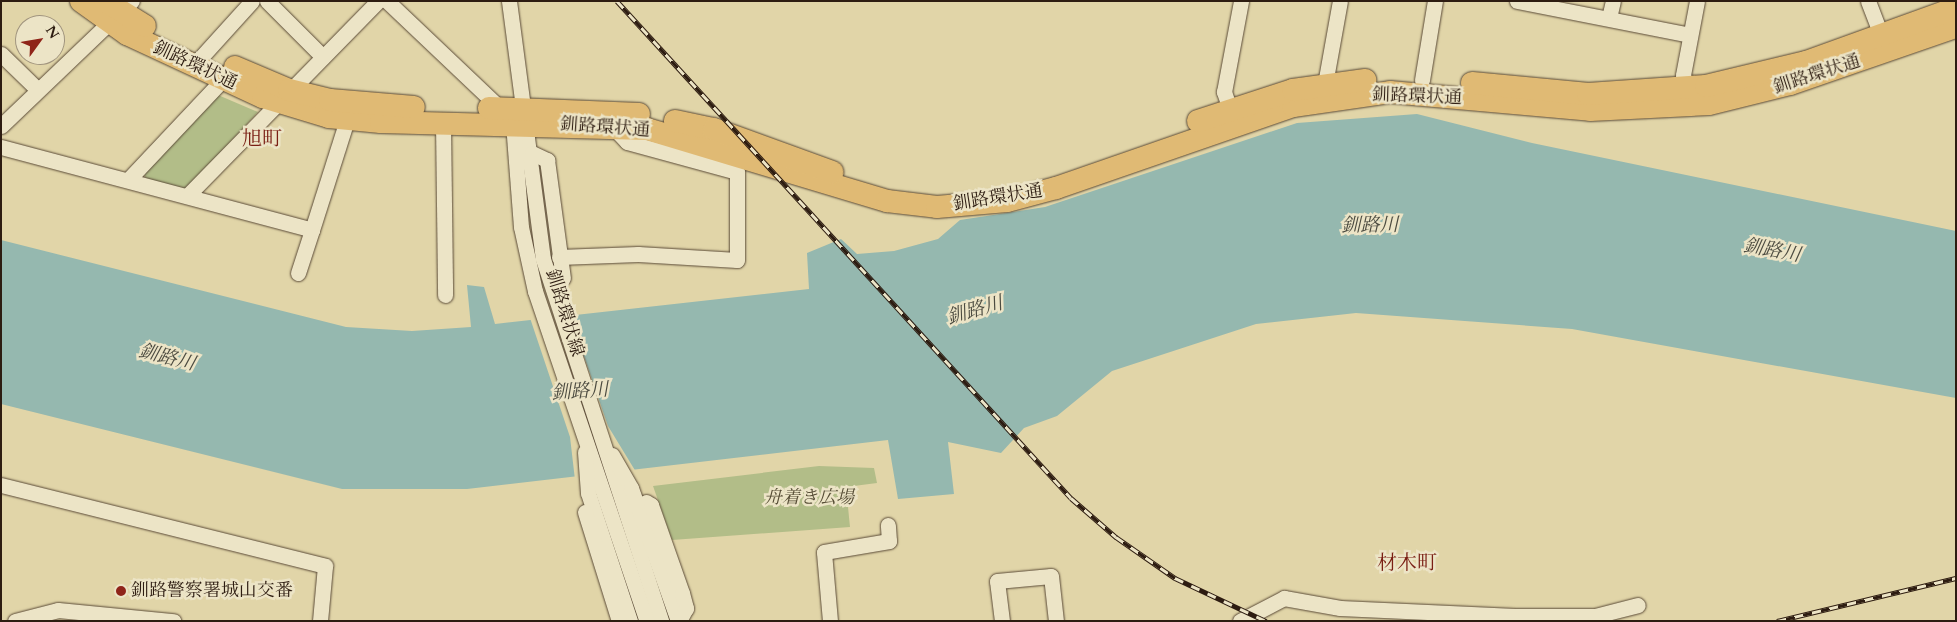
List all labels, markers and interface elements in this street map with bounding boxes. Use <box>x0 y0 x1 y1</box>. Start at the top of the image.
north arrow <box>15 15 65 65</box>
text: N <box>41 22 64 43</box>
street label: 釧路環状通 <box>150 37 240 95</box>
street label: 釧路環状通 <box>1771 51 1863 99</box>
street label: 釧路環状通 <box>1372 85 1462 109</box>
street label: 釧路環状通 <box>559 114 651 142</box>
district label: 旭町 <box>242 126 282 150</box>
street label: 釧路環状通 <box>952 180 1044 216</box>
water label: 釧路川 <box>1341 214 1399 238</box>
water label: 釧路川 <box>1742 235 1802 267</box>
street label: 釧路環状線 <box>541 267 587 359</box>
water label: 釧路川 <box>944 292 1006 330</box>
water label: 釧路川 <box>137 340 197 376</box>
water label: 釧路川 <box>551 379 609 405</box>
park label: 舟着き広場 <box>764 487 854 509</box>
district label: 材木町 <box>1377 550 1437 574</box>
place label: 釧路警察署城山交番 <box>131 580 293 602</box>
marker: 釧路警察署城山交番 <box>115 585 127 597</box>

